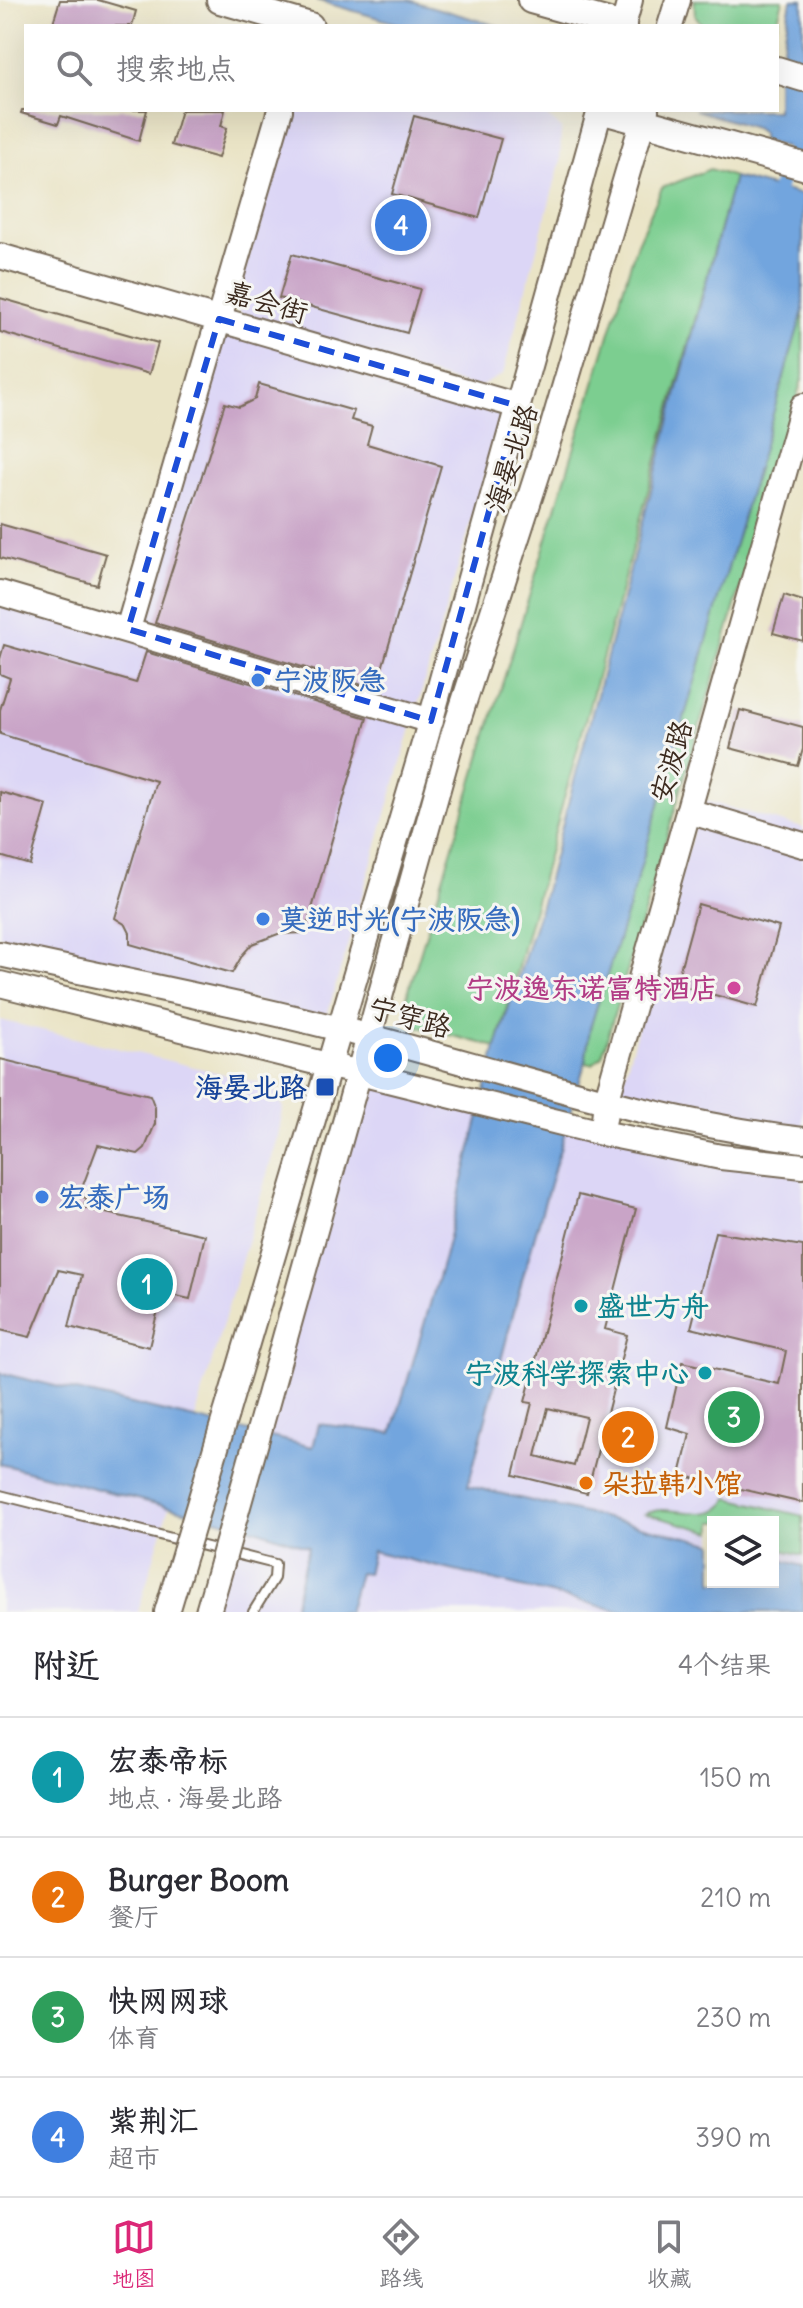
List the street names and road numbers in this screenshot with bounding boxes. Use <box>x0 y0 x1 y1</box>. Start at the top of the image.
street label: 嘉会街 <box>222 273 312 331</box>
street label: 海晏北路 <box>477 399 545 517</box>
street label: 安波路 <box>642 716 700 806</box>
street label: 宁穿路 <box>365 989 455 1045</box>

